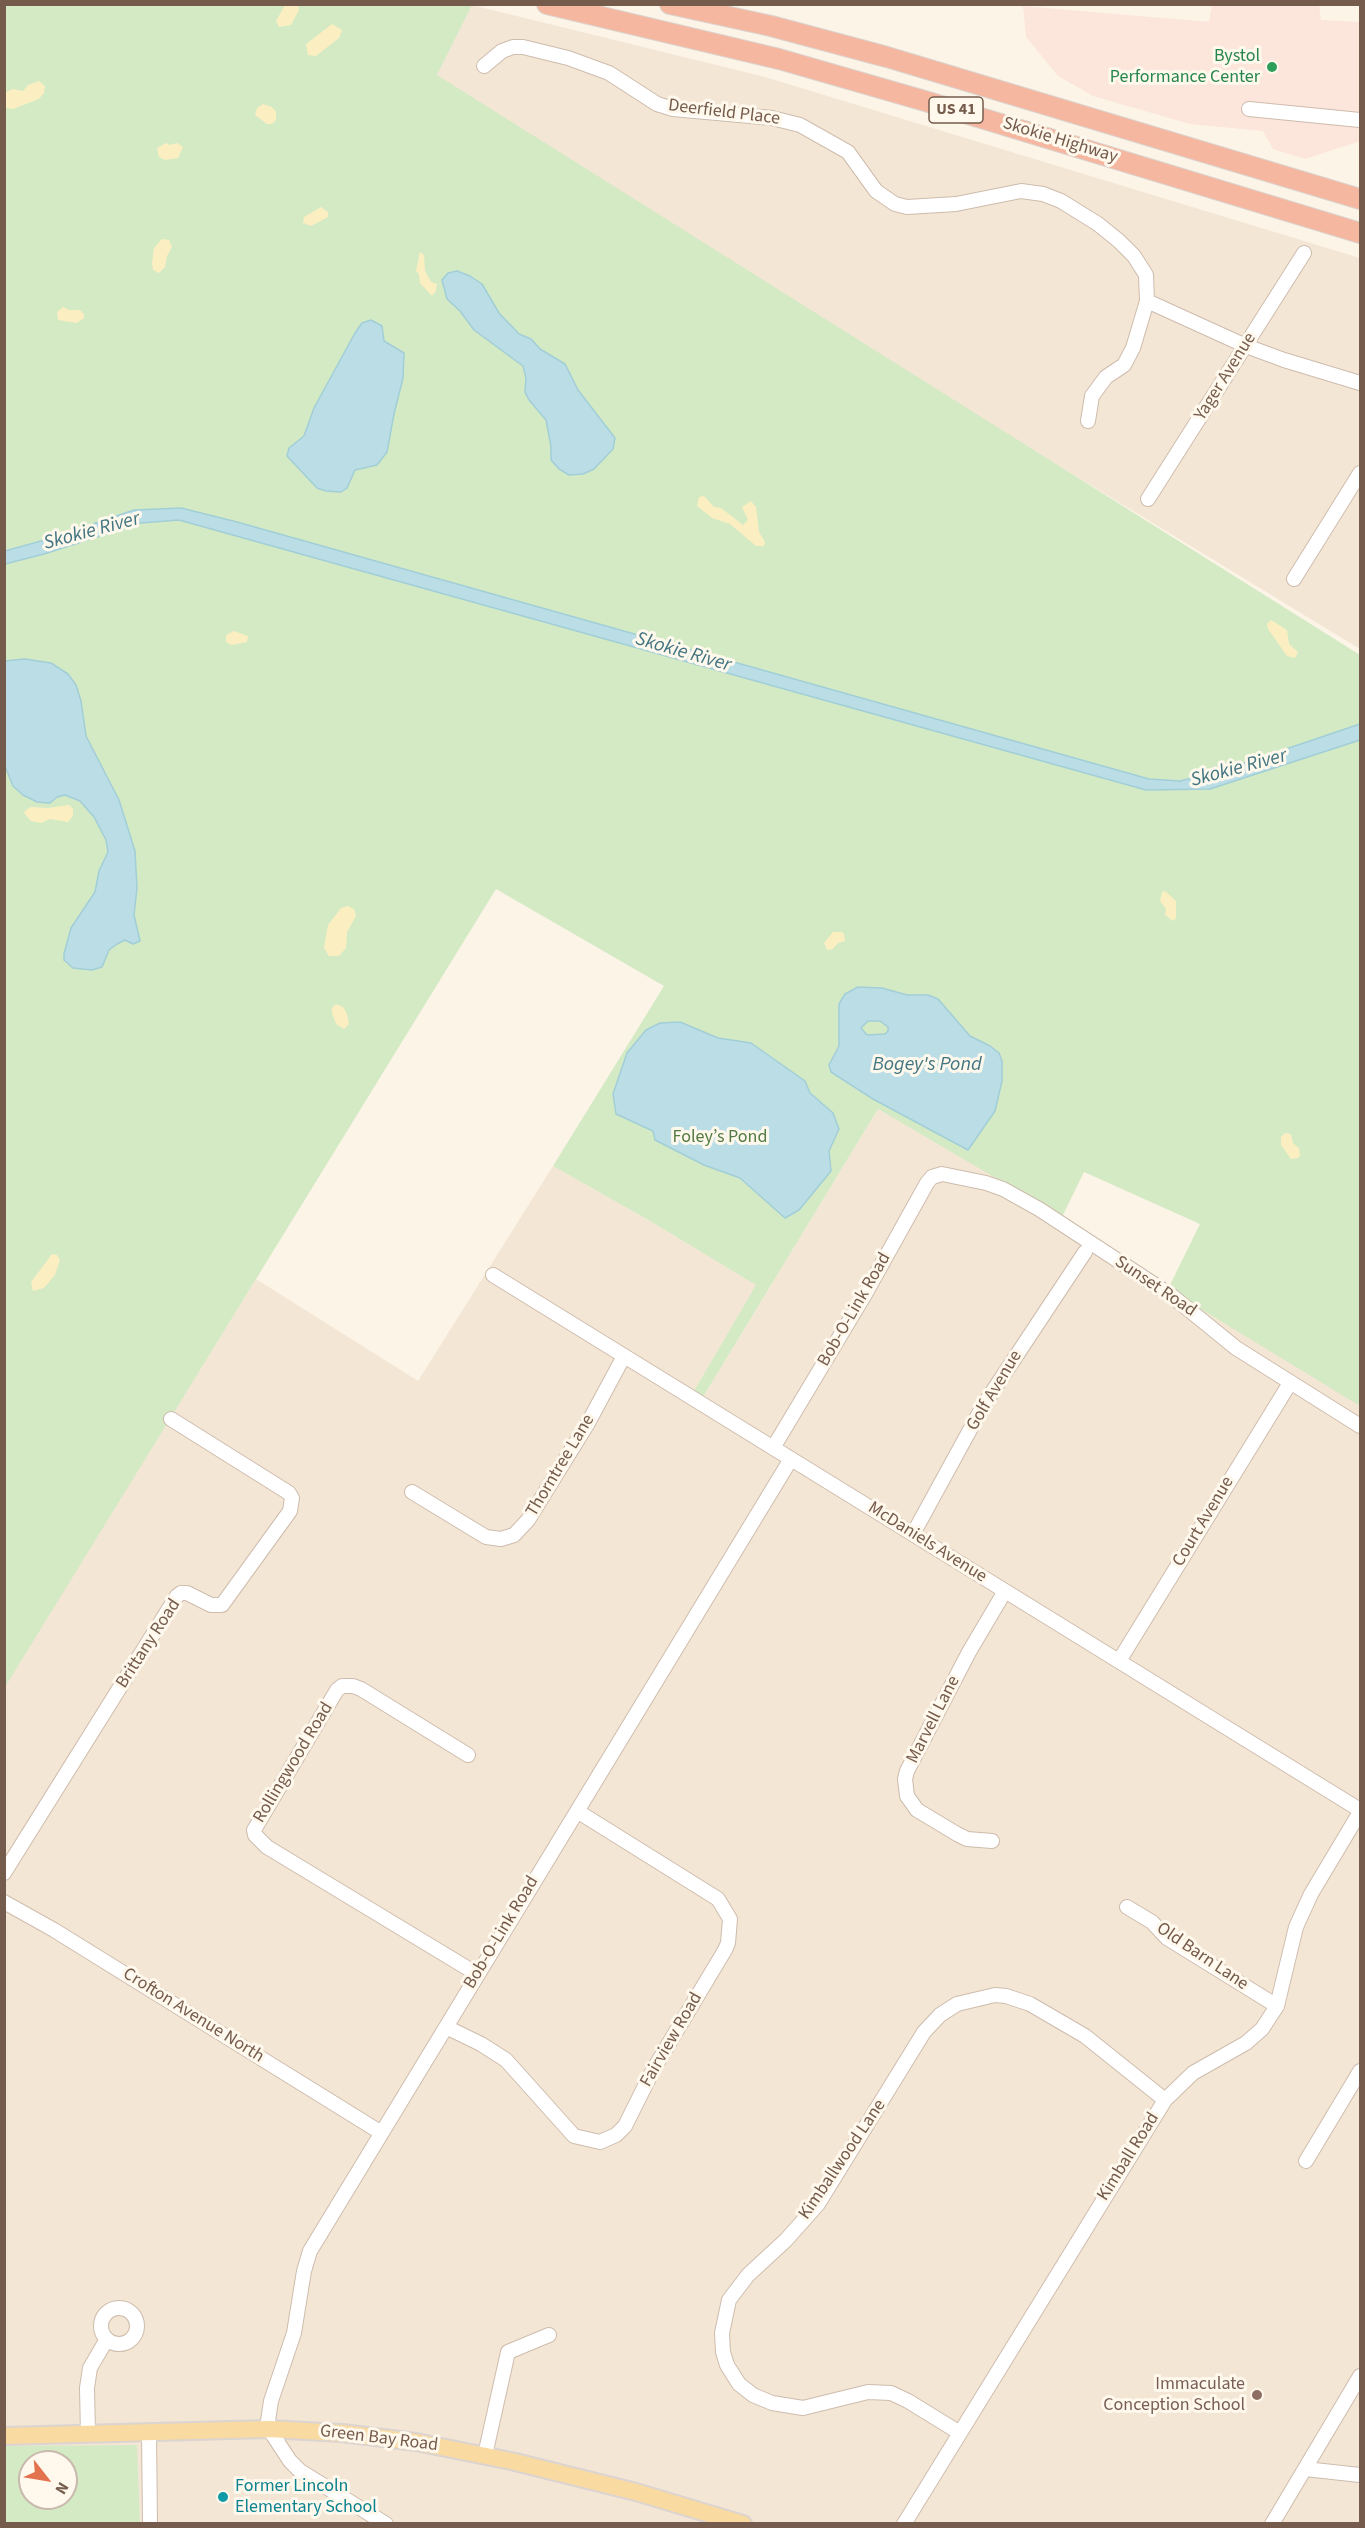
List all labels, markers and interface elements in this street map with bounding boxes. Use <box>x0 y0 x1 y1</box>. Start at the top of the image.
place label: Bystol Performance Center <box>1110 46 1260 88</box>
marker: Bystol Performance Center <box>1265 60 1279 74</box>
street label: Deerfield Place <box>667 95 781 131</box>
road number: US 41 <box>929 97 983 123</box>
street label: Skokie Highway <box>1000 113 1120 169</box>
street label: Yager Avenue <box>1190 329 1262 425</box>
water label: Skokie River <box>41 508 143 556</box>
water label: Skokie River <box>632 628 734 678</box>
water label: Skokie River <box>1188 745 1290 793</box>
water label: Bogey's Pond <box>872 1054 982 1078</box>
park label: Foley’s Pond <box>673 1127 767 1149</box>
street label: Bob-O-Link Road <box>814 1249 896 1371</box>
street label: Sunset Road <box>1110 1252 1200 1322</box>
street label: Golf Avenue <box>963 1347 1027 1435</box>
street label: Thorntree Lane <box>522 1411 600 1521</box>
street label: Court Avenue <box>1169 1473 1239 1571</box>
street label: McDaniels Avenue <box>864 1498 990 1588</box>
street label: Brittany Road <box>112 1595 186 1693</box>
street label: Marvell Lane <box>903 1673 965 1767</box>
street label: Rollingwood Road <box>249 1699 339 1827</box>
street label: Bob-O-Link Road <box>460 1873 544 1993</box>
street label: Old Barn Lane <box>1152 1918 1252 1996</box>
street label: Crofton Avenue North <box>118 1964 268 2068</box>
street label: Fairview Road <box>636 1989 708 2091</box>
street label: Kimballwood Lane <box>795 2096 891 2224</box>
street label: Kimball Road <box>1093 2109 1165 2205</box>
place label: Immaculate Conception School <box>1103 2374 1245 2416</box>
marker: Immaculate Conception School <box>1250 2388 1264 2402</box>
street label: Green Bay Road <box>319 2421 439 2457</box>
north arrow <box>18 2450 78 2510</box>
place label: Former Lincoln Elementary School <box>235 2476 377 2518</box>
text: N <box>50 2478 74 2498</box>
marker: Former Lincoln Elementary School <box>216 2490 230 2504</box>

